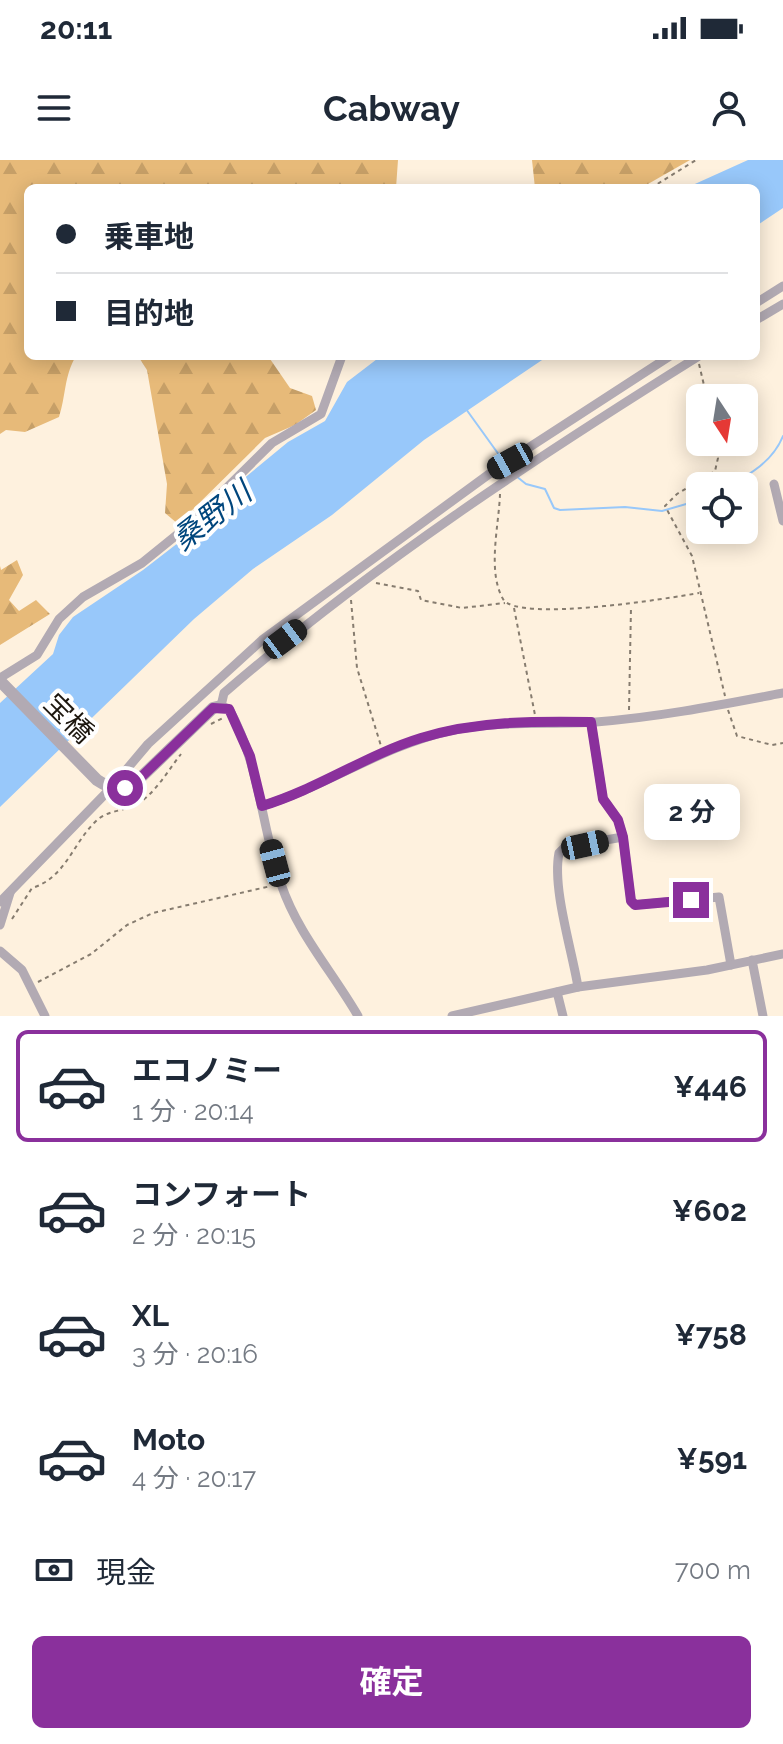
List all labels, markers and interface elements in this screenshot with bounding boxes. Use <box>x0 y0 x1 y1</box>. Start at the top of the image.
text: 20:11 <box>40 11 112 46</box>
icon: menu <box>32 86 76 130</box>
icon: person <box>707 86 751 130</box>
text: Cabway <box>323 87 460 129</box>
text: 乗車地 <box>104 219 194 254</box>
text: 目的地 <box>104 296 194 331</box>
north arrow <box>686 384 758 456</box>
map controls <box>686 384 758 544</box>
car <box>483 439 537 483</box>
water label: 桑野川 <box>165 472 260 557</box>
button: locate <box>686 472 758 544</box>
car <box>259 615 311 663</box>
street label: 宝橋 <box>37 687 100 750</box>
route start <box>107 770 143 806</box>
callout: 2 分 <box>643 784 739 840</box>
text: 2 分 <box>669 797 715 827</box>
car <box>559 828 611 862</box>
car <box>257 837 293 889</box>
route end <box>673 882 709 918</box>
icon: car <box>36 1050 108 1122</box>
text: エコノミー <box>132 1053 282 1088</box>
text: ¥446 <box>673 1069 747 1104</box>
text: 1 分 · 20:14 <box>132 1096 254 1126</box>
icon: car <box>36 1174 108 1246</box>
text: コンフォート <box>132 1177 311 1212</box>
text: ¥602 <box>672 1193 747 1228</box>
text: 2 分 · 20:15 <box>132 1220 256 1250</box>
icon: car <box>36 1298 108 1370</box>
text: XL <box>132 1298 169 1333</box>
text: ¥758 <box>674 1317 747 1352</box>
text: 3 分 · 20:16 <box>132 1339 258 1369</box>
icon: car <box>36 1422 108 1494</box>
text: Moto <box>132 1422 205 1457</box>
text: ¥591 <box>677 1441 747 1476</box>
text: 4 分 · 20:17 <box>132 1463 256 1493</box>
icon: cash <box>32 1548 76 1592</box>
text: 現金 <box>96 1555 156 1590</box>
text: 700 m <box>675 1555 751 1585</box>
button: 確定 <box>32 1636 751 1728</box>

